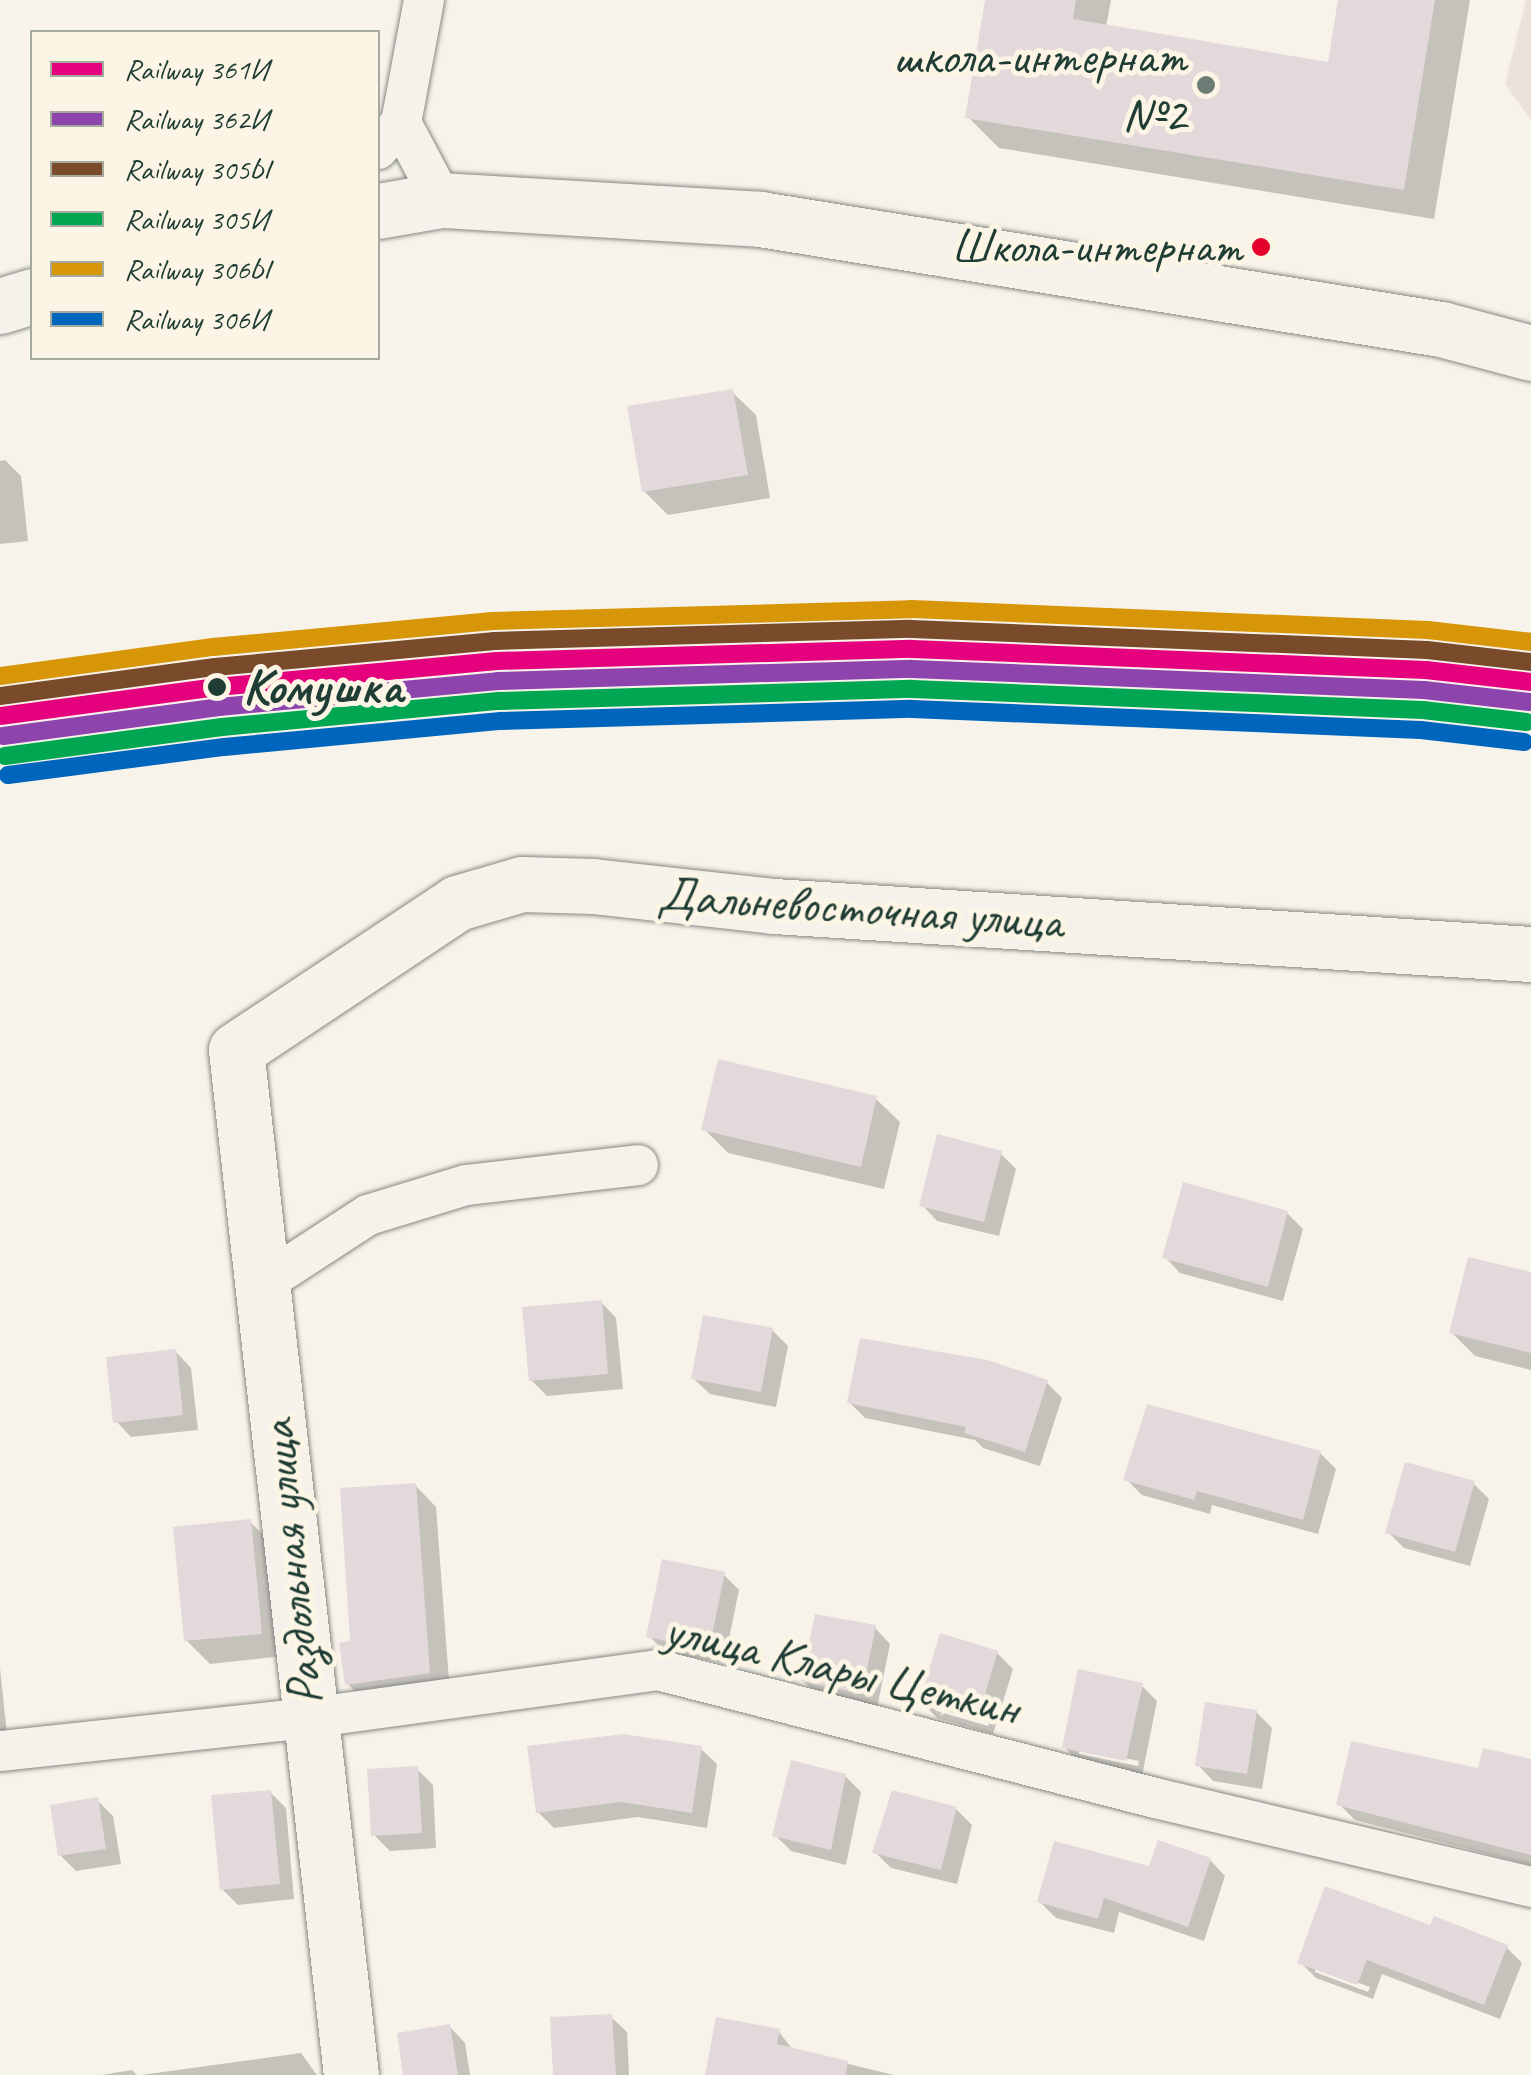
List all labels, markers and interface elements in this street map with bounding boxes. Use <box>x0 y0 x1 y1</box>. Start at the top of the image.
place label: школа-интернат №2 <box>893 26 1186 144</box>
legend <box>30 30 380 360</box>
text: Railway 361И <box>124 50 268 88</box>
marker: школа-интернат №2 <box>1195 74 1217 96</box>
text: Railway 362И <box>124 100 268 138</box>
text: Railway 305Ы <box>124 150 269 188</box>
text: Railway 305И <box>124 200 268 238</box>
place label: Школа-интернат <box>951 218 1242 276</box>
marker: Школа-интернат <box>1251 237 1271 257</box>
text: Railway 306Ы <box>124 250 269 288</box>
text: Railway 306И <box>124 300 268 338</box>
place label: Комушка <box>243 657 402 717</box>
marker: Комушка <box>200 670 234 704</box>
street label: Дальневосточная улица <box>656 864 1064 952</box>
street label: Раздольная улица <box>246 1416 336 1710</box>
street label: улица Клары Цеткин <box>657 1599 1027 1739</box>

